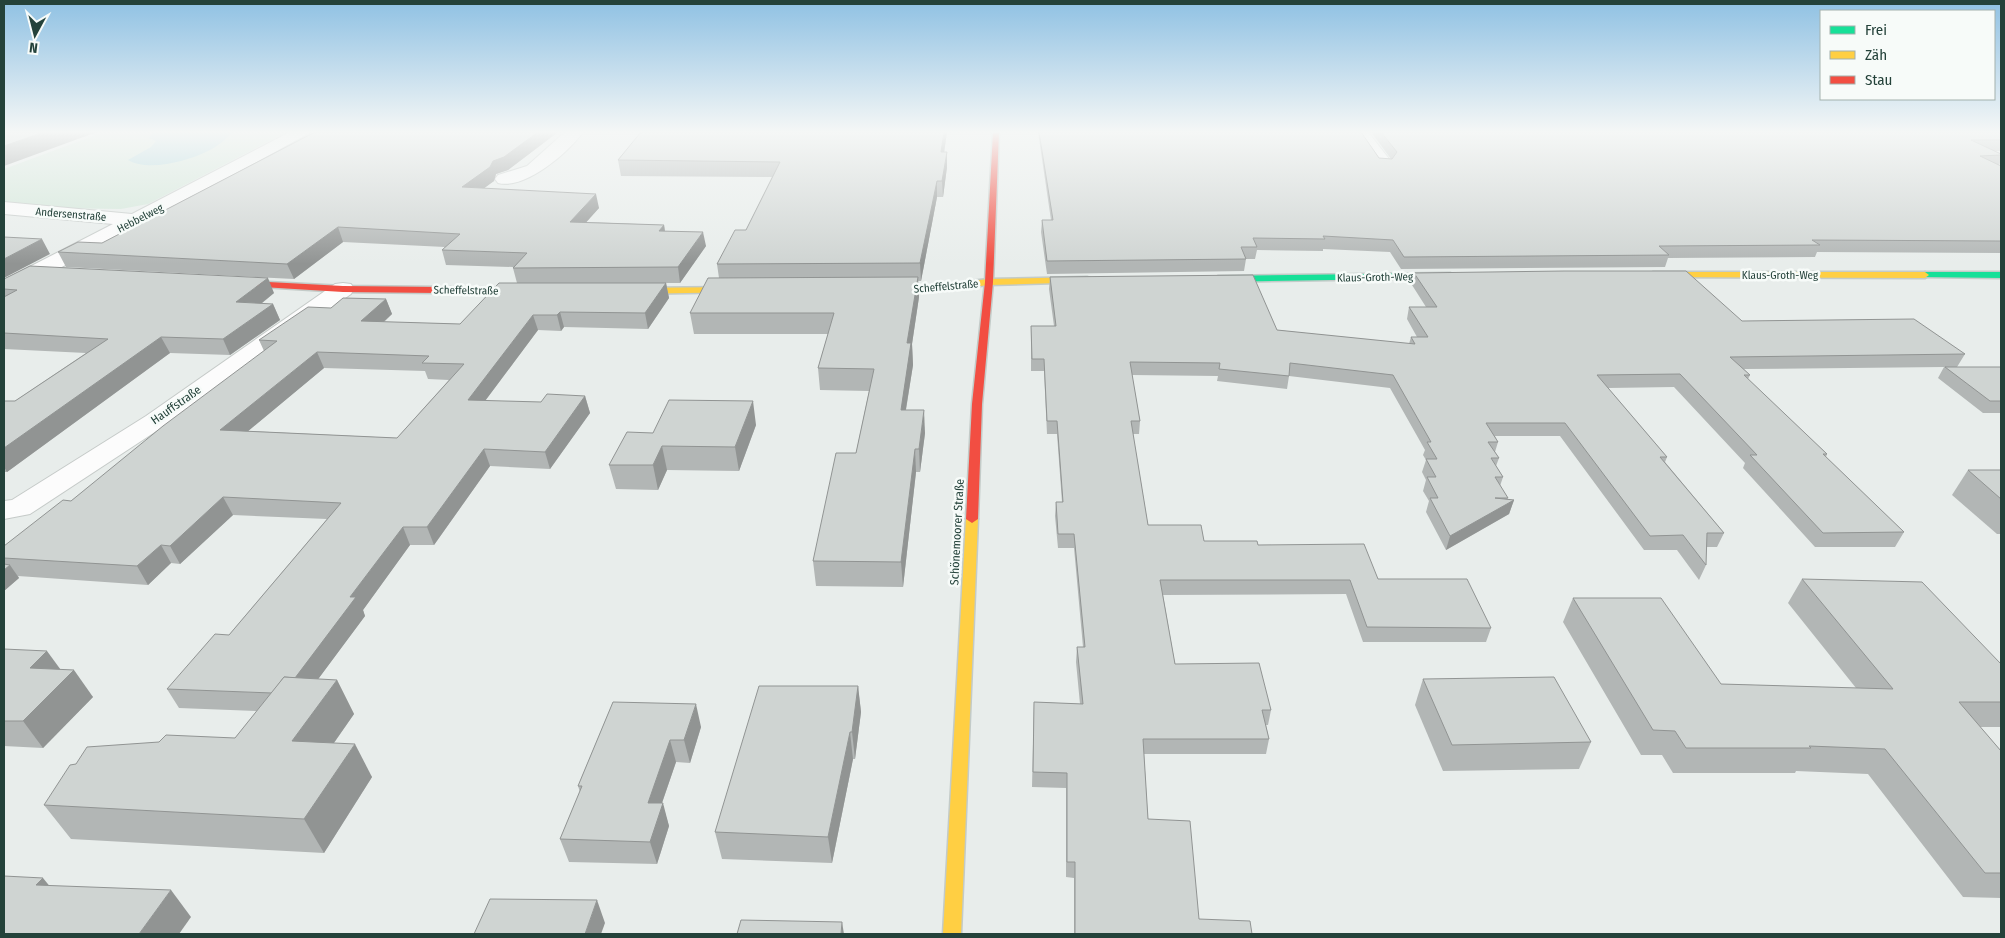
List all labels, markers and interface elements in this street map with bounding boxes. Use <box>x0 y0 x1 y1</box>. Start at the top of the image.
north arrow <box>10 10 60 60</box>
legend <box>1820 10 1995 100</box>
text: Frei <box>1865 21 1887 39</box>
text: N <box>28 38 39 56</box>
text: Zäh <box>1865 46 1887 64</box>
text: Stau <box>1865 71 1892 89</box>
street label: Hebbelweg <box>115 201 166 236</box>
street label: Andersenstraße <box>35 205 107 224</box>
street label: Klaus-Groth-Weg <box>1742 269 1819 282</box>
street label: Klaus-Groth-Weg <box>1337 270 1414 285</box>
street label: Scheffelstraße <box>913 277 979 296</box>
street label: Scheffelstraße <box>433 283 499 298</box>
street label: Hauffstraße <box>148 383 204 427</box>
street label: Schönemoorer Straße <box>947 478 967 586</box>

